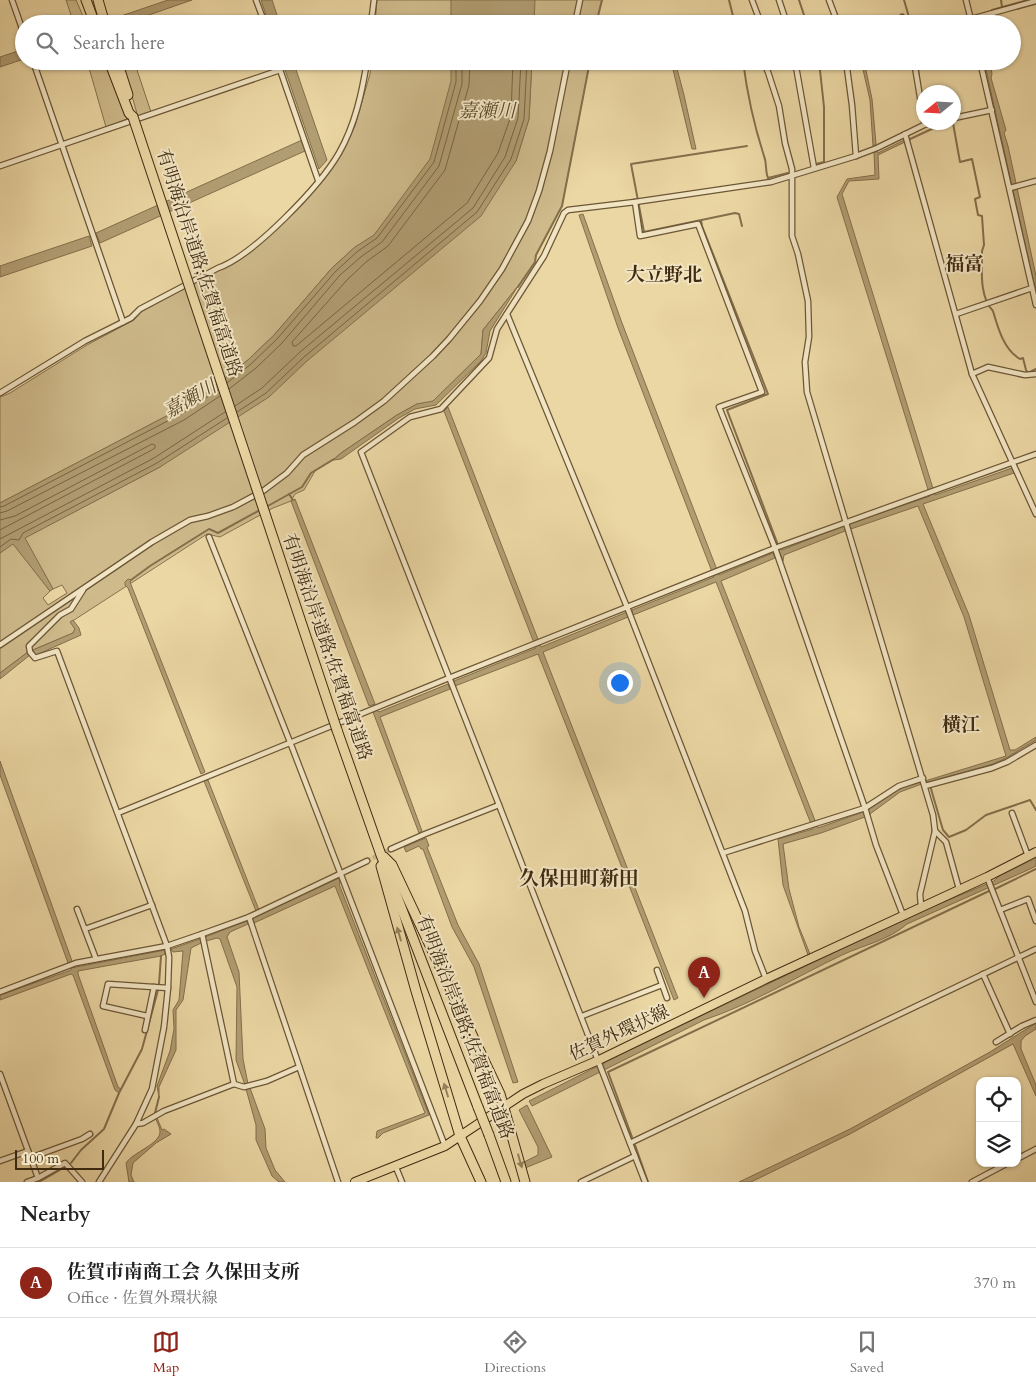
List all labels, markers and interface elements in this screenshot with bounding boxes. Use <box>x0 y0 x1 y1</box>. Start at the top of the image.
search box <box>15 15 1021 70</box>
icon: search <box>33 29 61 57</box>
text: Search here <box>73 30 165 56</box>
north arrow <box>916 85 961 130</box>
water label: 嘉瀬川 <box>458 98 517 124</box>
street label: 有明海沿岸道路;佐賀福富道路 <box>150 146 248 380</box>
district label: 福富 <box>945 251 983 277</box>
district label: 大立野北 <box>626 262 702 288</box>
water label: 嘉瀬川 <box>159 372 223 425</box>
street label: 有明海沿岸道路;佐賀福富道路 <box>276 530 378 764</box>
your location <box>607 670 633 696</box>
district label: 横江 <box>942 712 980 738</box>
district label: 久保田町新田 <box>519 865 639 892</box>
street label: 有明海沿岸道路;佐賀福富道路 <box>411 911 519 1143</box>
one-way arrow <box>395 926 403 941</box>
pin: A <box>688 957 720 998</box>
street label: 佐賀外環状線 <box>565 999 673 1067</box>
map controls <box>976 1077 1021 1167</box>
button: locate <box>976 1077 1021 1122</box>
one-way arrow <box>441 1082 449 1097</box>
button: layers <box>976 1122 1021 1167</box>
scale bar <box>15 1147 104 1170</box>
text: 100 m <box>22 1149 59 1168</box>
one-way arrow <box>516 1154 524 1169</box>
text: Nearby <box>20 1200 91 1229</box>
text: 佐賀市南商工会 久保田支所 <box>67 1259 300 1285</box>
text: A <box>30 1272 42 1294</box>
text: 370 m <box>974 1272 1016 1294</box>
text: Office · 佐賀外環状線 <box>67 1287 218 1309</box>
tab: Map <box>152 1328 180 1377</box>
tab: Directions <box>484 1328 546 1377</box>
tab: Saved <box>850 1328 884 1377</box>

